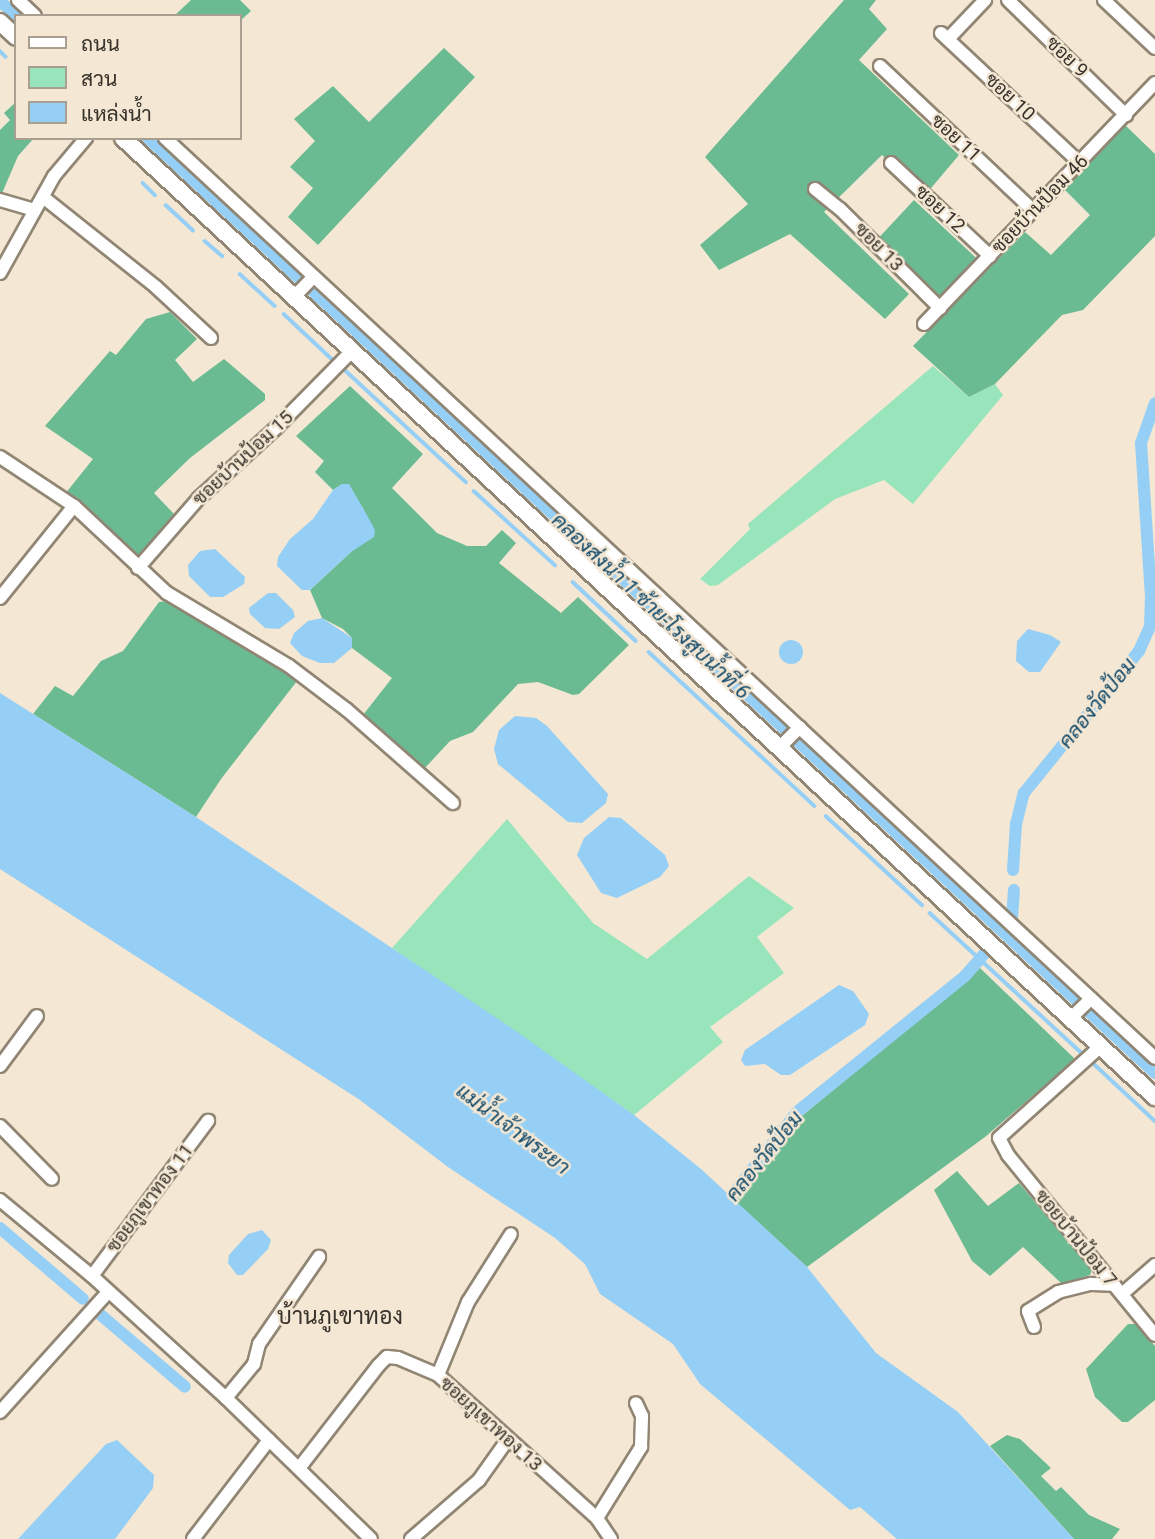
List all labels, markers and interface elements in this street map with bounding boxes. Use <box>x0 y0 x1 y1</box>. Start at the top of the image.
legend <box>14 14 242 140</box>
text: ถนน <box>81 32 120 56</box>
street label: ซอย 9 <box>1041 32 1093 82</box>
text: สวน <box>81 67 117 91</box>
street label: ซอย 10 <box>980 68 1040 126</box>
text: แหล่งน้ำ <box>81 102 152 126</box>
street label: ซอย 11 <box>926 109 986 167</box>
street label: ซอยบ้านป้อม 46 <box>987 150 1093 258</box>
street label: ซอย 12 <box>910 180 970 238</box>
street label: ซอย 13 <box>850 218 908 276</box>
street label: ซอยบ้านป้อม 15 <box>188 406 298 510</box>
water label: คลองส่งน้ำ 1 ซ้าย-โรงสูบน้ำที่ 6 <box>547 507 755 705</box>
water label: คลองวัดป้อม <box>1053 653 1141 753</box>
water label: แม่น้ำเจ้าพระยา <box>451 1078 575 1180</box>
water label: คลองวัดป้อม <box>720 1106 808 1206</box>
street label: ซอยภูเขาทอง 11 <box>102 1139 198 1257</box>
street label: ซอยบ้านป้อม 7 <box>1030 1185 1122 1291</box>
district label: บ้านภูเขาทอง <box>277 1303 403 1331</box>
street label: ซอยภูเขาทอง 13 <box>435 1372 547 1476</box>

